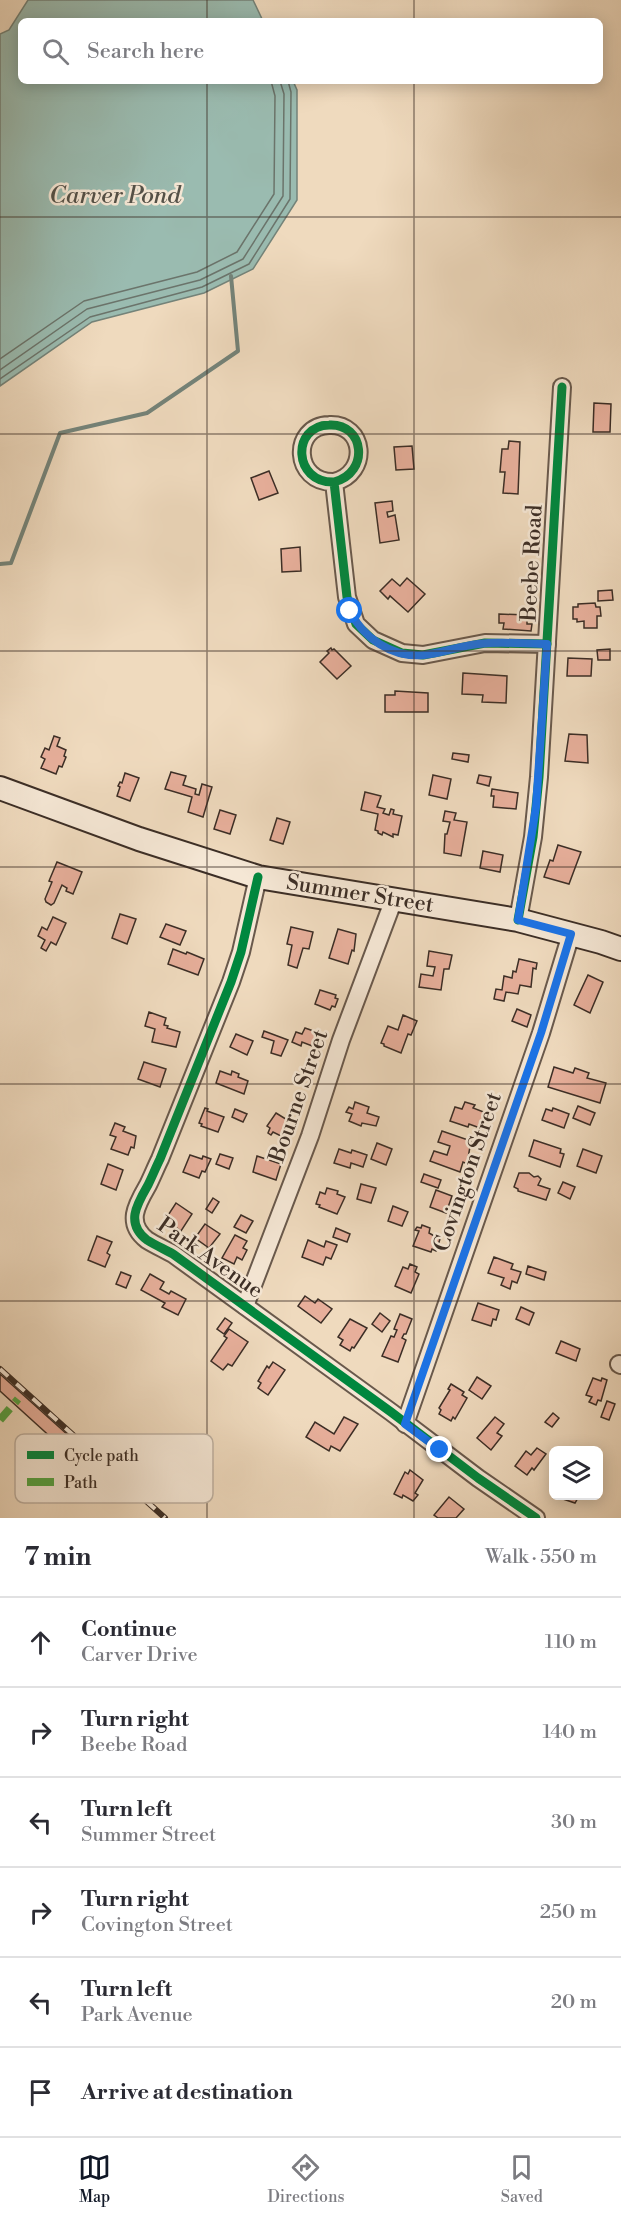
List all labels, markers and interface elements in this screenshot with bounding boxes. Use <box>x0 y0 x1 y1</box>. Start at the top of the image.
search box <box>18 18 603 84</box>
icon: search <box>39 35 72 68</box>
text: Search here <box>87 38 204 65</box>
water label: Carver Pond <box>49 181 182 211</box>
street label: Beebe Road <box>515 503 549 623</box>
route start <box>336 597 362 623</box>
street label: Summer Street <box>284 869 436 919</box>
street label: Bourne Street <box>263 1026 334 1167</box>
street label: Covington Street <box>428 1088 508 1255</box>
street label: Park Avenue <box>152 1212 268 1304</box>
legend <box>15 1434 213 1503</box>
route end <box>426 1436 452 1462</box>
text: Cycle path <box>64 1446 139 1466</box>
map controls <box>549 1446 603 1500</box>
button: layers <box>549 1446 603 1500</box>
text: Path <box>64 1473 98 1493</box>
text: 7 min <box>24 1541 91 1573</box>
text: Walk · 550 m <box>485 1545 597 1570</box>
text: Continue <box>81 1616 177 1643</box>
icon: ahead <box>24 1626 57 1659</box>
text: 110 m <box>545 1630 597 1655</box>
text: Carver Drive <box>81 1643 198 1668</box>
text: Turn right <box>81 1706 189 1733</box>
icon: right <box>24 1716 57 1749</box>
text: 140 m <box>542 1720 597 1745</box>
text: Beebe Road <box>81 1733 187 1758</box>
text: Turn left <box>81 1796 172 1823</box>
icon: left <box>24 1806 57 1839</box>
text: 30 m <box>551 1810 597 1835</box>
text: Summer Street <box>81 1823 216 1848</box>
text: Turn right <box>81 1886 189 1913</box>
icon: right <box>24 1896 57 1929</box>
text: 250 m <box>540 1900 597 1925</box>
text: Covington Street <box>81 1913 233 1938</box>
text: Turn left <box>81 1976 172 2003</box>
icon: left <box>24 1986 57 2019</box>
text: 20 m <box>551 1990 597 2015</box>
text: Park Avenue <box>81 2003 193 2028</box>
icon: arrive <box>24 2076 57 2109</box>
text: Arrive at destination <box>81 2079 293 2106</box>
tab: Map <box>78 2151 111 2207</box>
tab: Directions <box>267 2151 345 2207</box>
tab: Saved <box>501 2151 543 2207</box>

